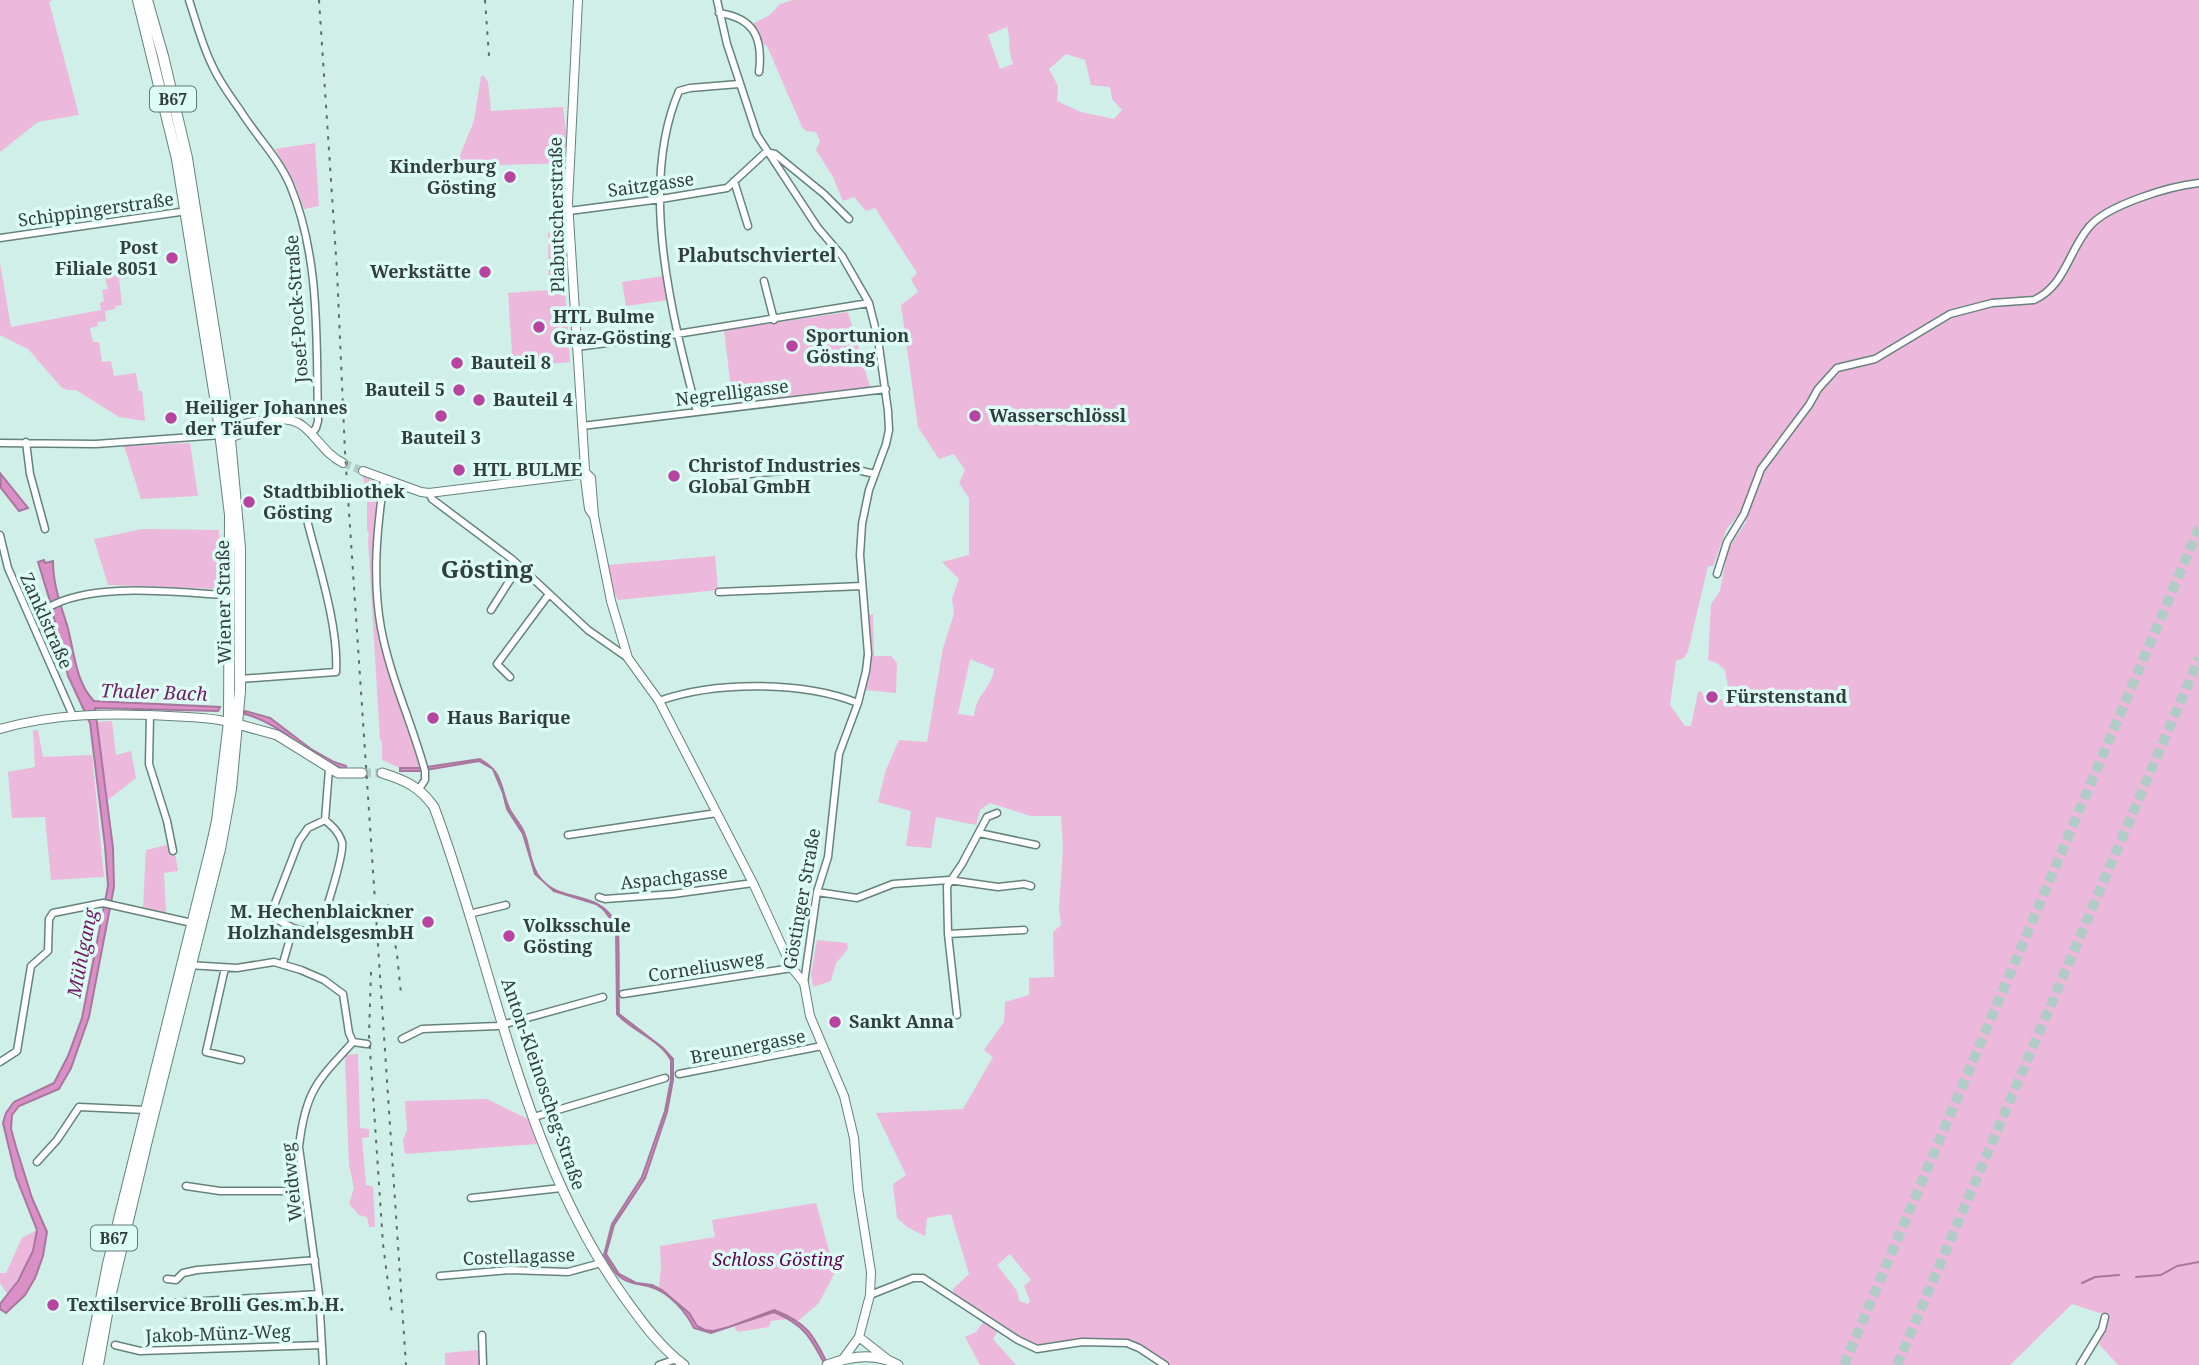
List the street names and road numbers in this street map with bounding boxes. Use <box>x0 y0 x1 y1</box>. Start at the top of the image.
road number: B67 <box>150 86 196 111</box>
street label: Plabutscherstraße <box>543 137 569 293</box>
street label: Saitzgasse <box>606 166 696 202</box>
street label: Schippingerstraße <box>16 186 175 232</box>
street label: Josef-Pock-Straße <box>279 234 313 385</box>
street label: Negrelligasse <box>674 373 790 411</box>
street label: Wiener Straße <box>210 540 236 664</box>
street label: Zanklstraße <box>15 569 79 672</box>
street label: Göstinger Straße <box>777 826 825 971</box>
street label: Aspachgasse <box>619 859 729 895</box>
street label: Corneliusweg <box>646 945 766 987</box>
street label: Anton-Kleinoscheg-Straße <box>496 974 592 1193</box>
street label: Breunergasse <box>688 1023 807 1069</box>
street label: Weidweg <box>275 1141 307 1223</box>
road number: B67 <box>91 1226 137 1250</box>
street label: Costellagasse <box>462 1242 576 1270</box>
street label: Jakob-Münz-Weg <box>144 1318 291 1348</box>

